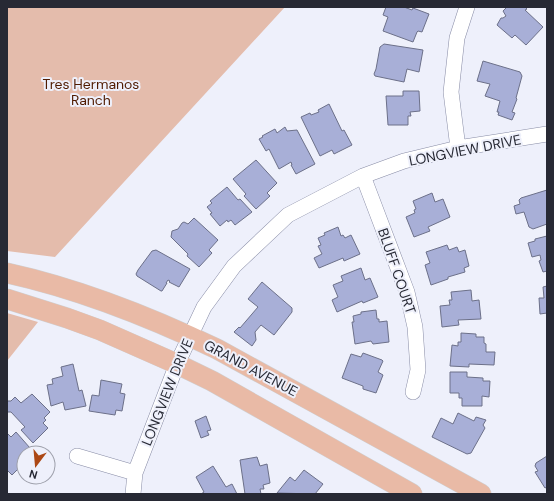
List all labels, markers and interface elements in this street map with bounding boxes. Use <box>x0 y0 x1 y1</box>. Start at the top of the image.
park label: Tres Hermanos Ranch <box>43 75 139 109</box>
street label: LONGVIEW DRIVE <box>407 130 523 170</box>
street label: BLUFF COURT <box>374 226 420 316</box>
street label: LONGVIEW DRIVE <box>137 336 197 448</box>
street label: GRAND AVENUE <box>201 336 301 400</box>
north arrow <box>16 445 56 485</box>
text: N <box>27 467 39 482</box>

